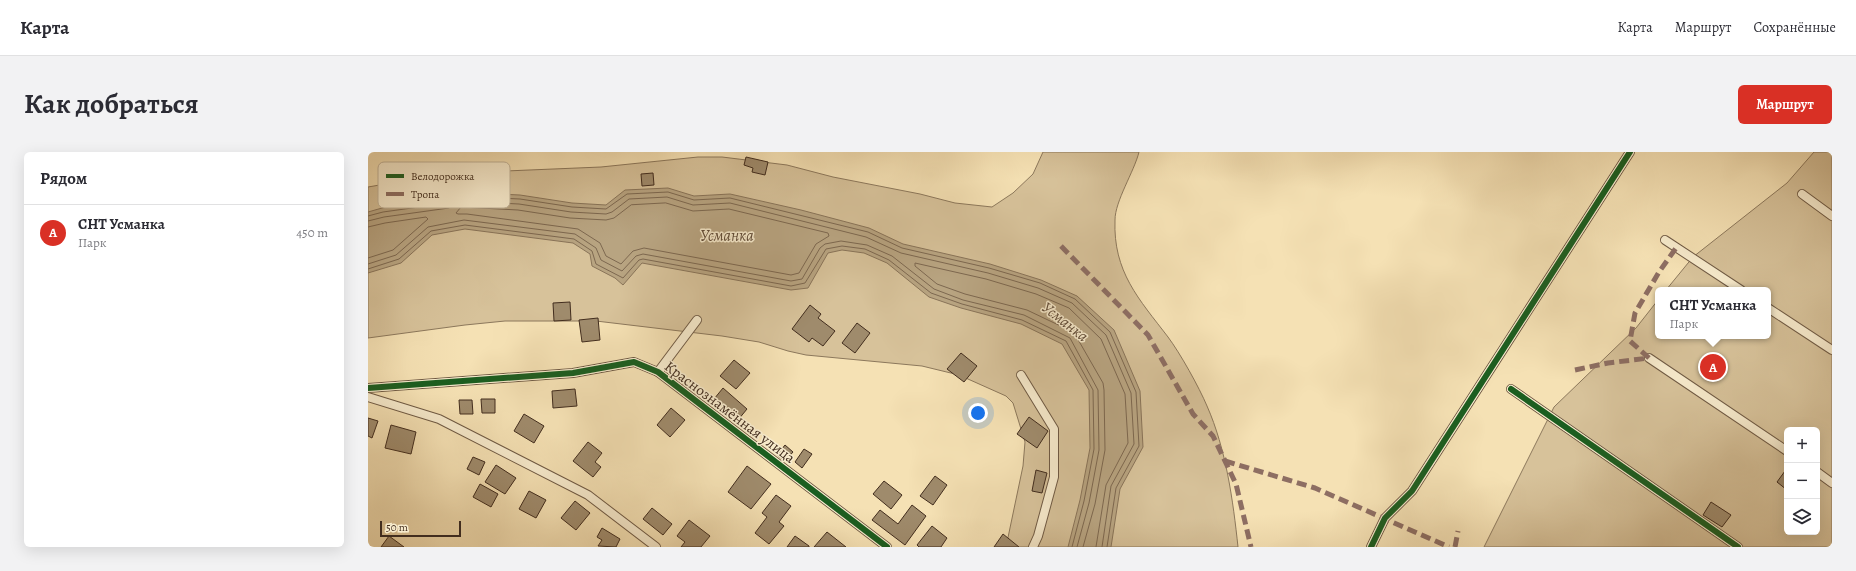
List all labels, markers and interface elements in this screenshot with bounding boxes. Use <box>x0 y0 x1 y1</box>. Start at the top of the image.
text: Карта <box>20 15 69 41</box>
text: Карта <box>1618 18 1653 37</box>
text: Маршрут <box>1675 18 1731 37</box>
text: Сохранённые <box>1753 18 1836 37</box>
text: Как добраться <box>24 85 199 123</box>
button: Маршрут <box>1738 85 1832 124</box>
legend <box>378 162 510 208</box>
text: Рядом <box>40 167 87 190</box>
text: Велодорожка <box>411 169 475 184</box>
text: Тропа <box>411 187 440 202</box>
text: СНТ Усманка <box>78 214 165 234</box>
text: A <box>49 224 57 241</box>
text: 450 m <box>296 224 328 241</box>
water label: Усманка <box>700 225 754 247</box>
text: Парк <box>78 234 107 251</box>
popup <box>1655 287 1771 339</box>
text: СНТ Усманка <box>1670 295 1756 315</box>
water label: Усманка <box>1037 297 1093 347</box>
text: Парк <box>1670 315 1698 332</box>
pin: A <box>1700 352 1726 382</box>
street label: Краснознамённая улица <box>661 356 799 468</box>
your location <box>968 403 988 423</box>
map controls <box>1784 427 1820 535</box>
button: + <box>1784 427 1820 463</box>
button: − <box>1784 463 1820 499</box>
button: layers <box>1784 499 1820 535</box>
scale bar <box>380 519 461 538</box>
text: 50 m <box>386 520 408 535</box>

